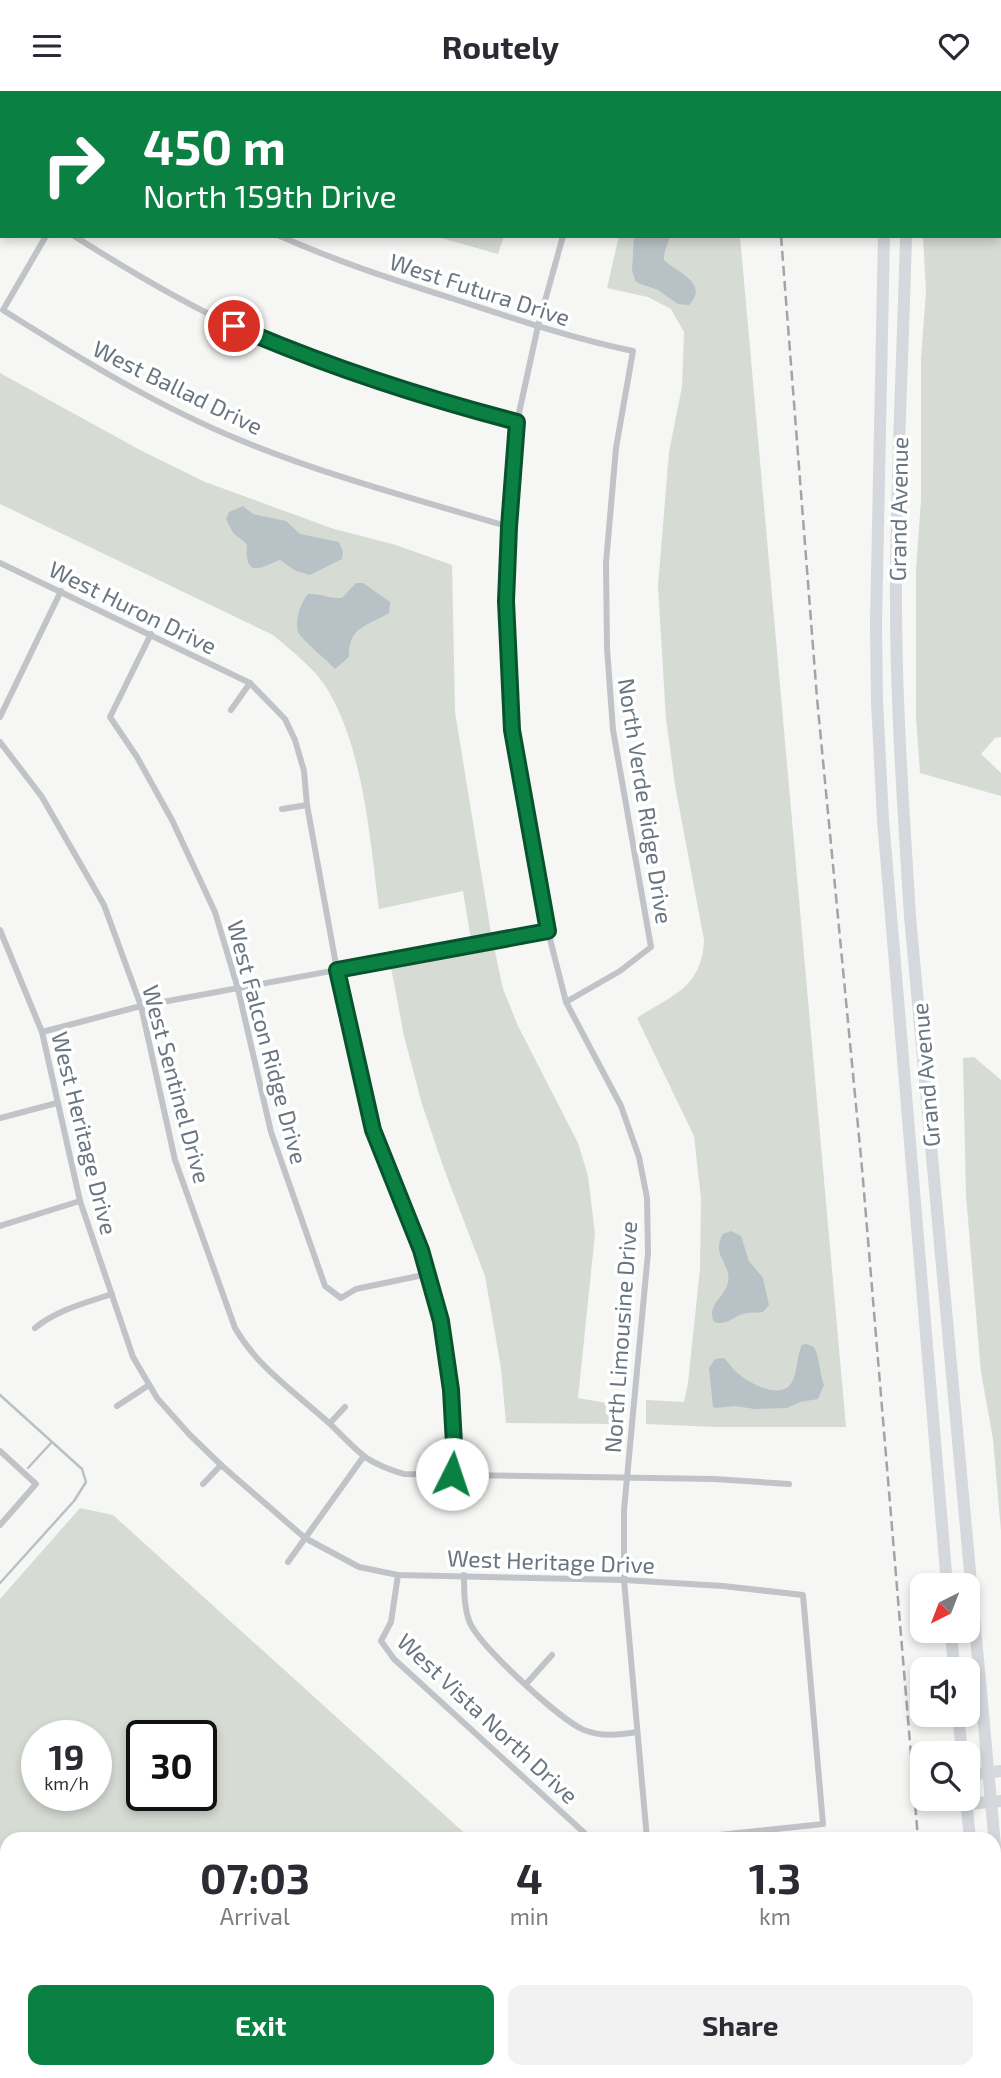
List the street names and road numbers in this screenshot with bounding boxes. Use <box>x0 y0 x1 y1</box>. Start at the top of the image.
street label: West Futura Drive <box>386 247 574 331</box>
street label: West Ballad Drive <box>89 334 267 440</box>
street label: Grand Avenue <box>883 437 913 581</box>
street label: West Huron Drive <box>45 554 221 660</box>
street label: North Verde Ridge Drive <box>613 676 679 926</box>
street label: West Falcon Ridge Drive <box>222 917 314 1167</box>
street label: West Sentinel Drive <box>137 982 217 1186</box>
street label: Grand Avenue <box>905 1002 945 1148</box>
street label: West Heritage Drive <box>46 1029 124 1237</box>
street label: North Limousine Drive <box>598 1220 642 1454</box>
street label: West Heritage Drive <box>446 1543 656 1579</box>
street label: West Vista North Drive <box>392 1627 584 1809</box>

